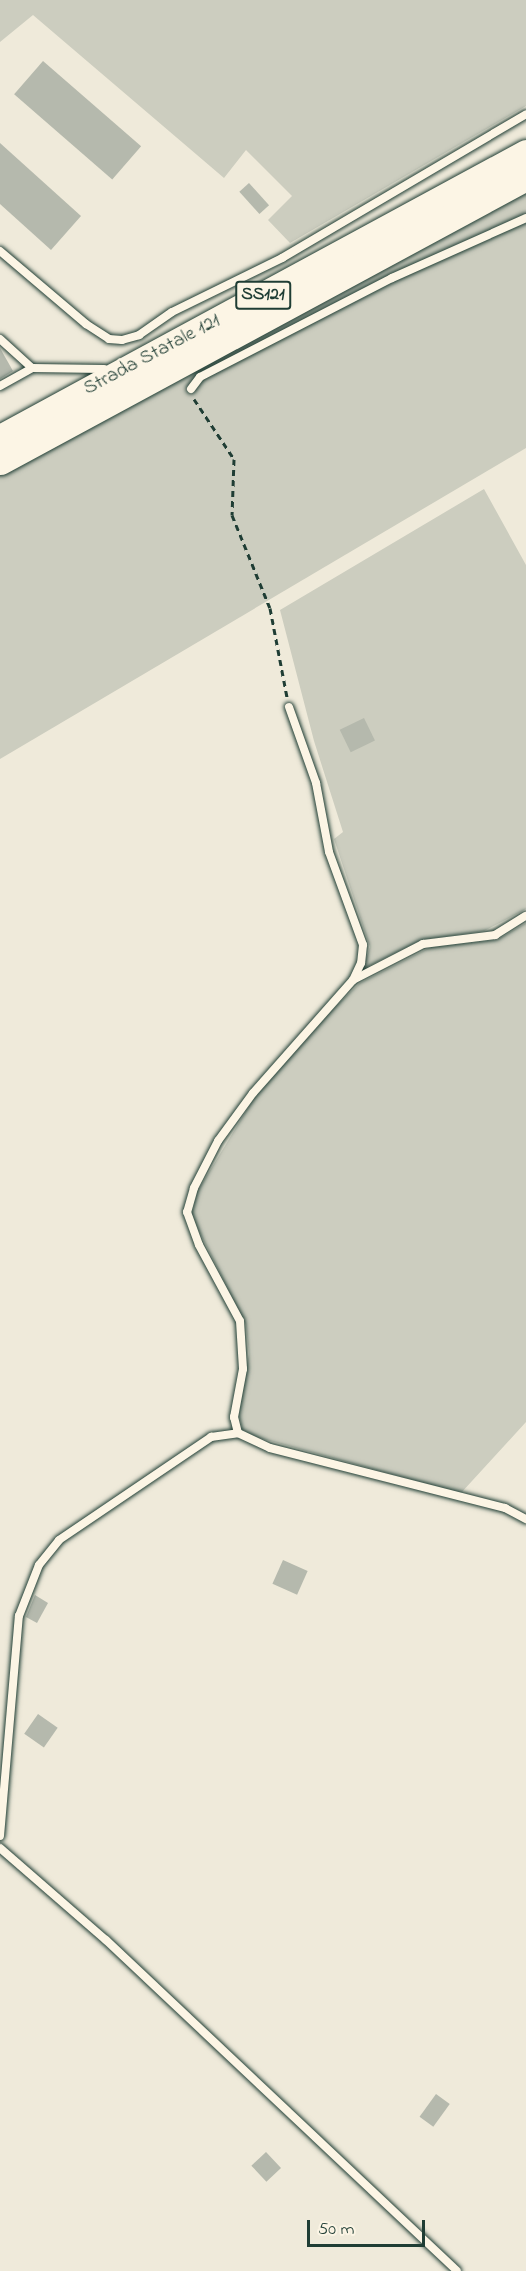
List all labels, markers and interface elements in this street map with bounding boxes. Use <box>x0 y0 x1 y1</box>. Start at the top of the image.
road number: SS121 <box>234 280 292 310</box>
street label: Strada Statale 121 <box>80 309 224 401</box>
scale bar <box>310 2208 428 2246</box>
text: 50 m <box>318 2217 355 2243</box>

